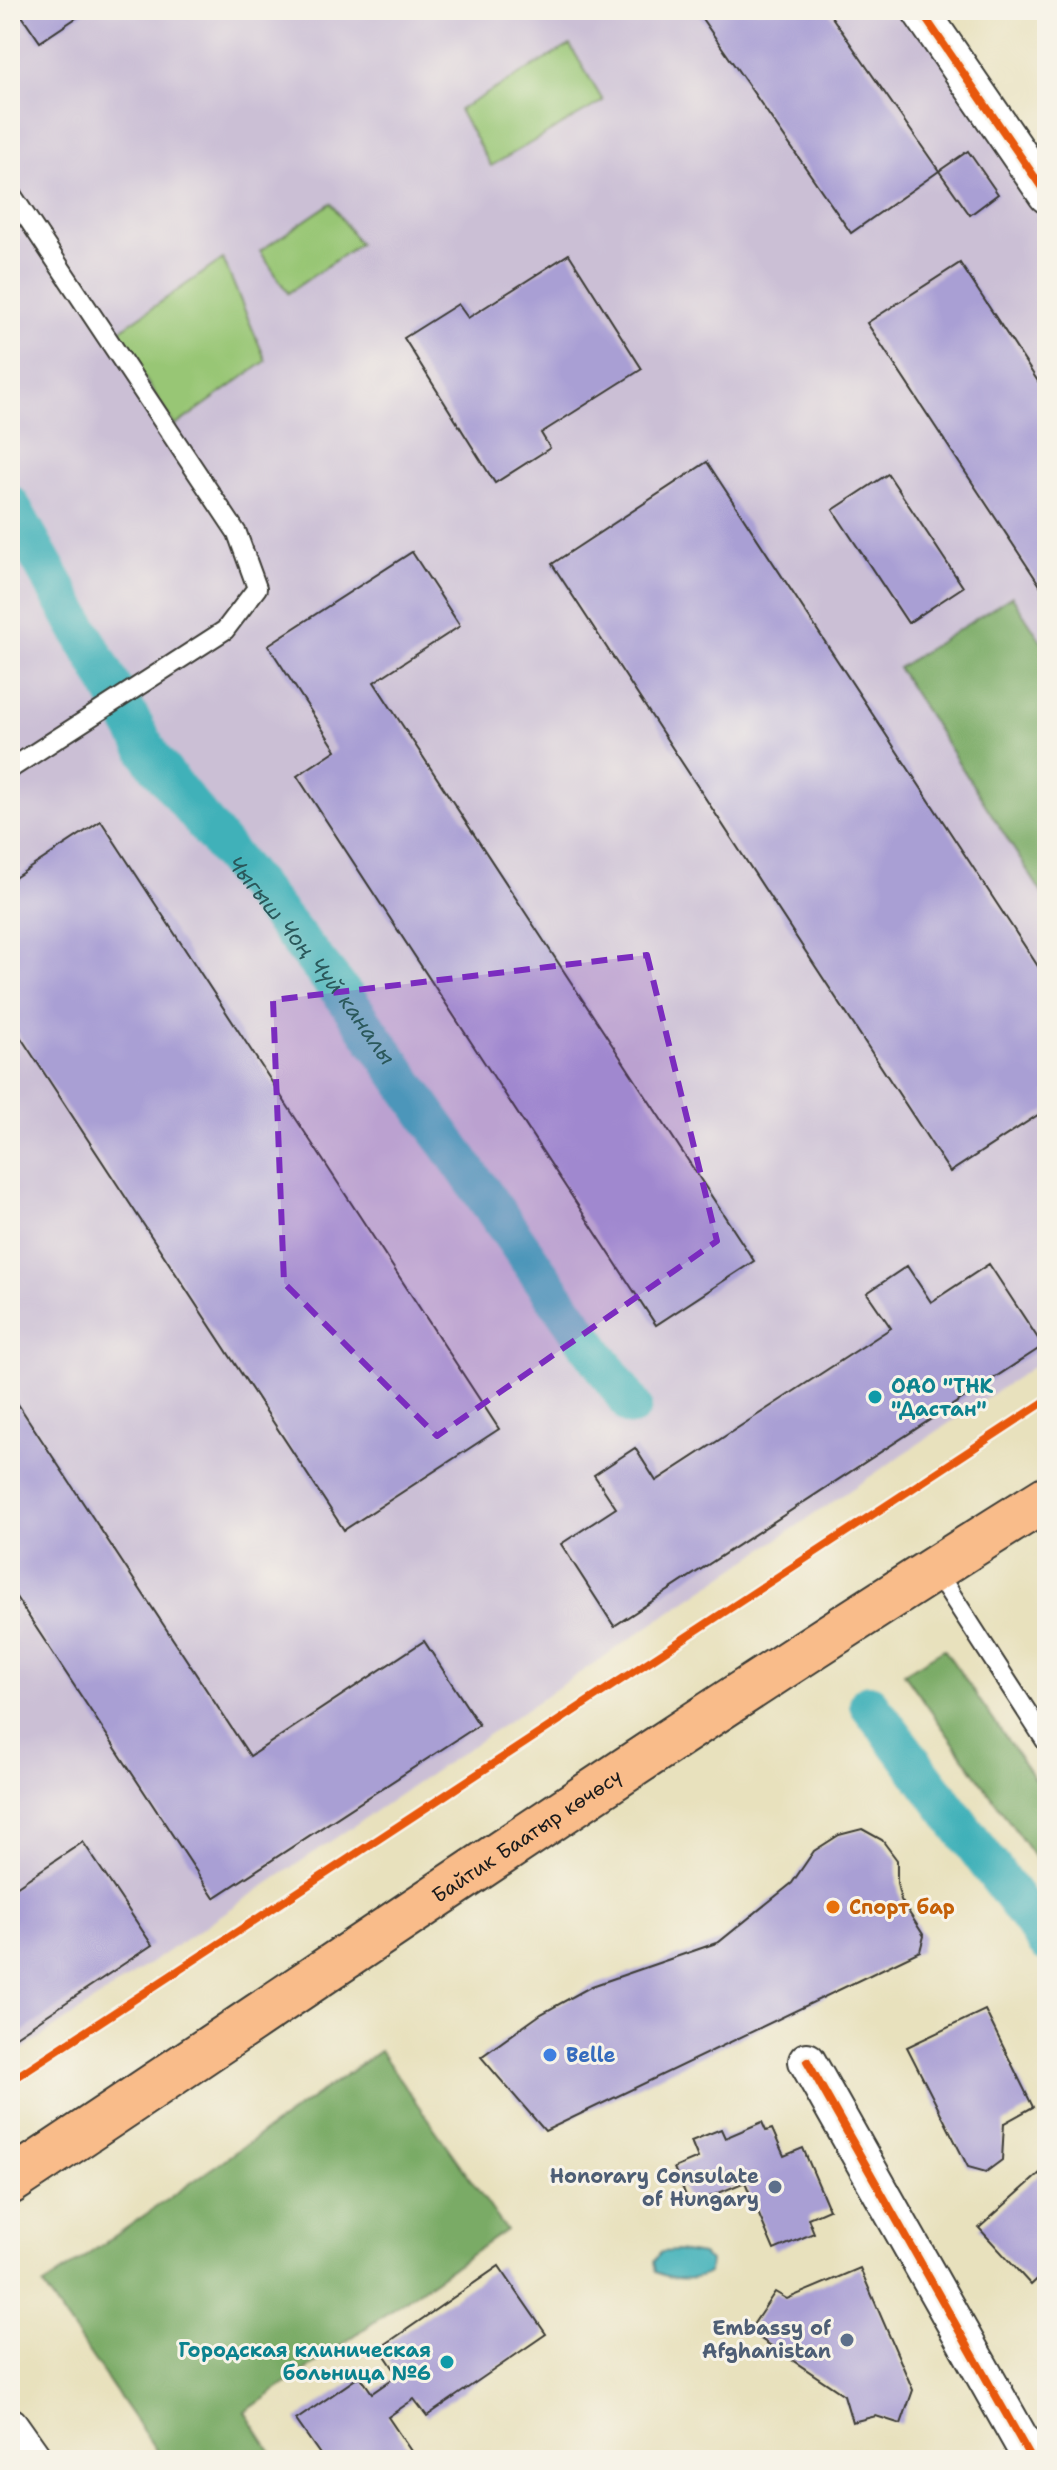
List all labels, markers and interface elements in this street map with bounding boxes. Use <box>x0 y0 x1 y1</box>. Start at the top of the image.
water label: Чыгыш Чоң Чүй каналы <box>222 849 402 1070</box>
place label: ОАО "ТНК "Дастан" <box>891 1373 993 1422</box>
marker: ОАО "ТНК "Дастан" <box>866 1388 884 1406</box>
street label: Байтик Баатыр көчөсү <box>427 1763 627 1909</box>
place label: Спорт бар <box>849 1894 955 1920</box>
marker: Спорт бар <box>824 1898 842 1916</box>
place label: Belle <box>566 2042 616 2068</box>
marker: Belle <box>541 2046 559 2064</box>
place label: Honorary Consulate of Hungary <box>550 2163 759 2212</box>
marker: Honorary Consulate of Hungary <box>766 2178 784 2196</box>
place label: Embassy of Afghanistan <box>702 2315 831 2364</box>
marker: Embassy of Afghanistan <box>838 2331 856 2349</box>
place label: Городская клиническая больница №6 <box>178 2337 431 2386</box>
marker: Городская клиническая больница №6 <box>438 2353 456 2371</box>

